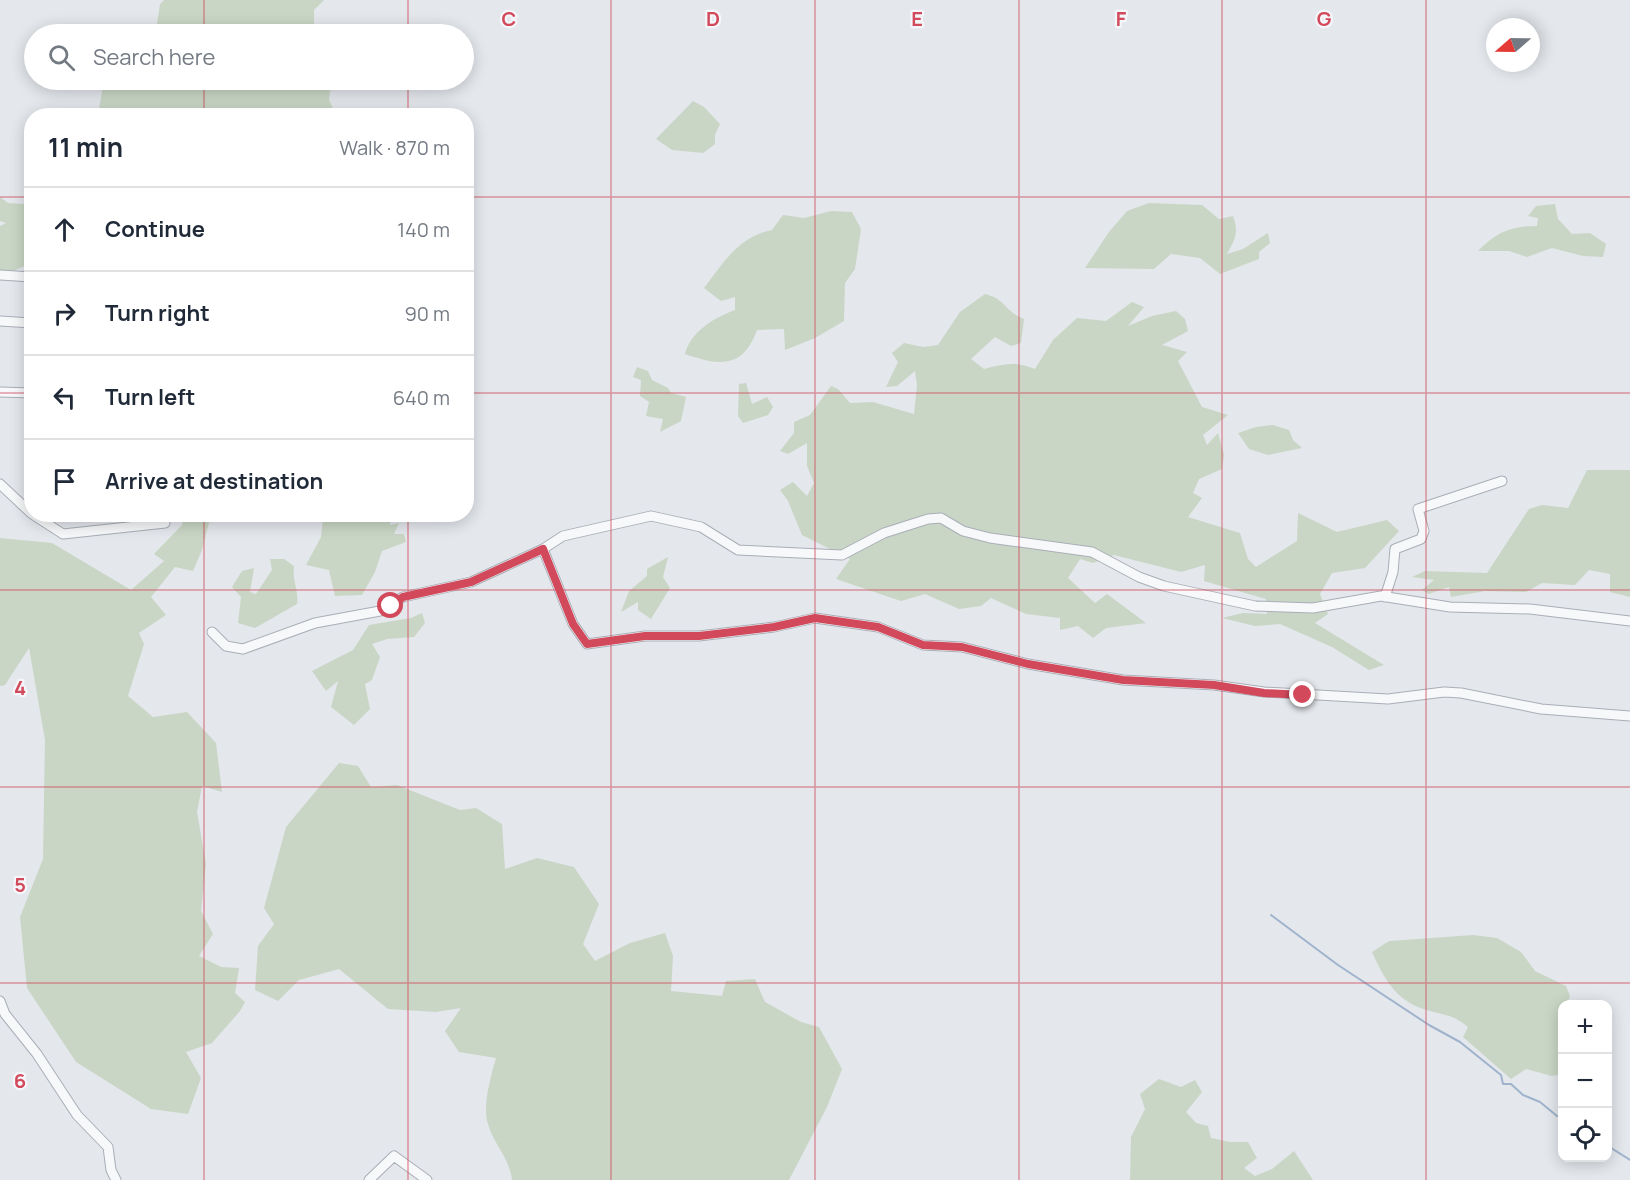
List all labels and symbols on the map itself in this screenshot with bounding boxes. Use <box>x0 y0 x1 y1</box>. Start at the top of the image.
text: C <box>502 5 516 32</box>
text: D <box>706 5 720 32</box>
text: E <box>911 5 923 32</box>
text: F <box>1116 5 1127 32</box>
text: G <box>1317 5 1332 32</box>
north arrow <box>1486 18 1540 72</box>
route start <box>377 592 403 618</box>
text: 4 <box>14 674 26 701</box>
route end <box>1289 681 1315 707</box>
text: 5 <box>14 871 26 898</box>
text: 6 <box>14 1067 26 1094</box>

